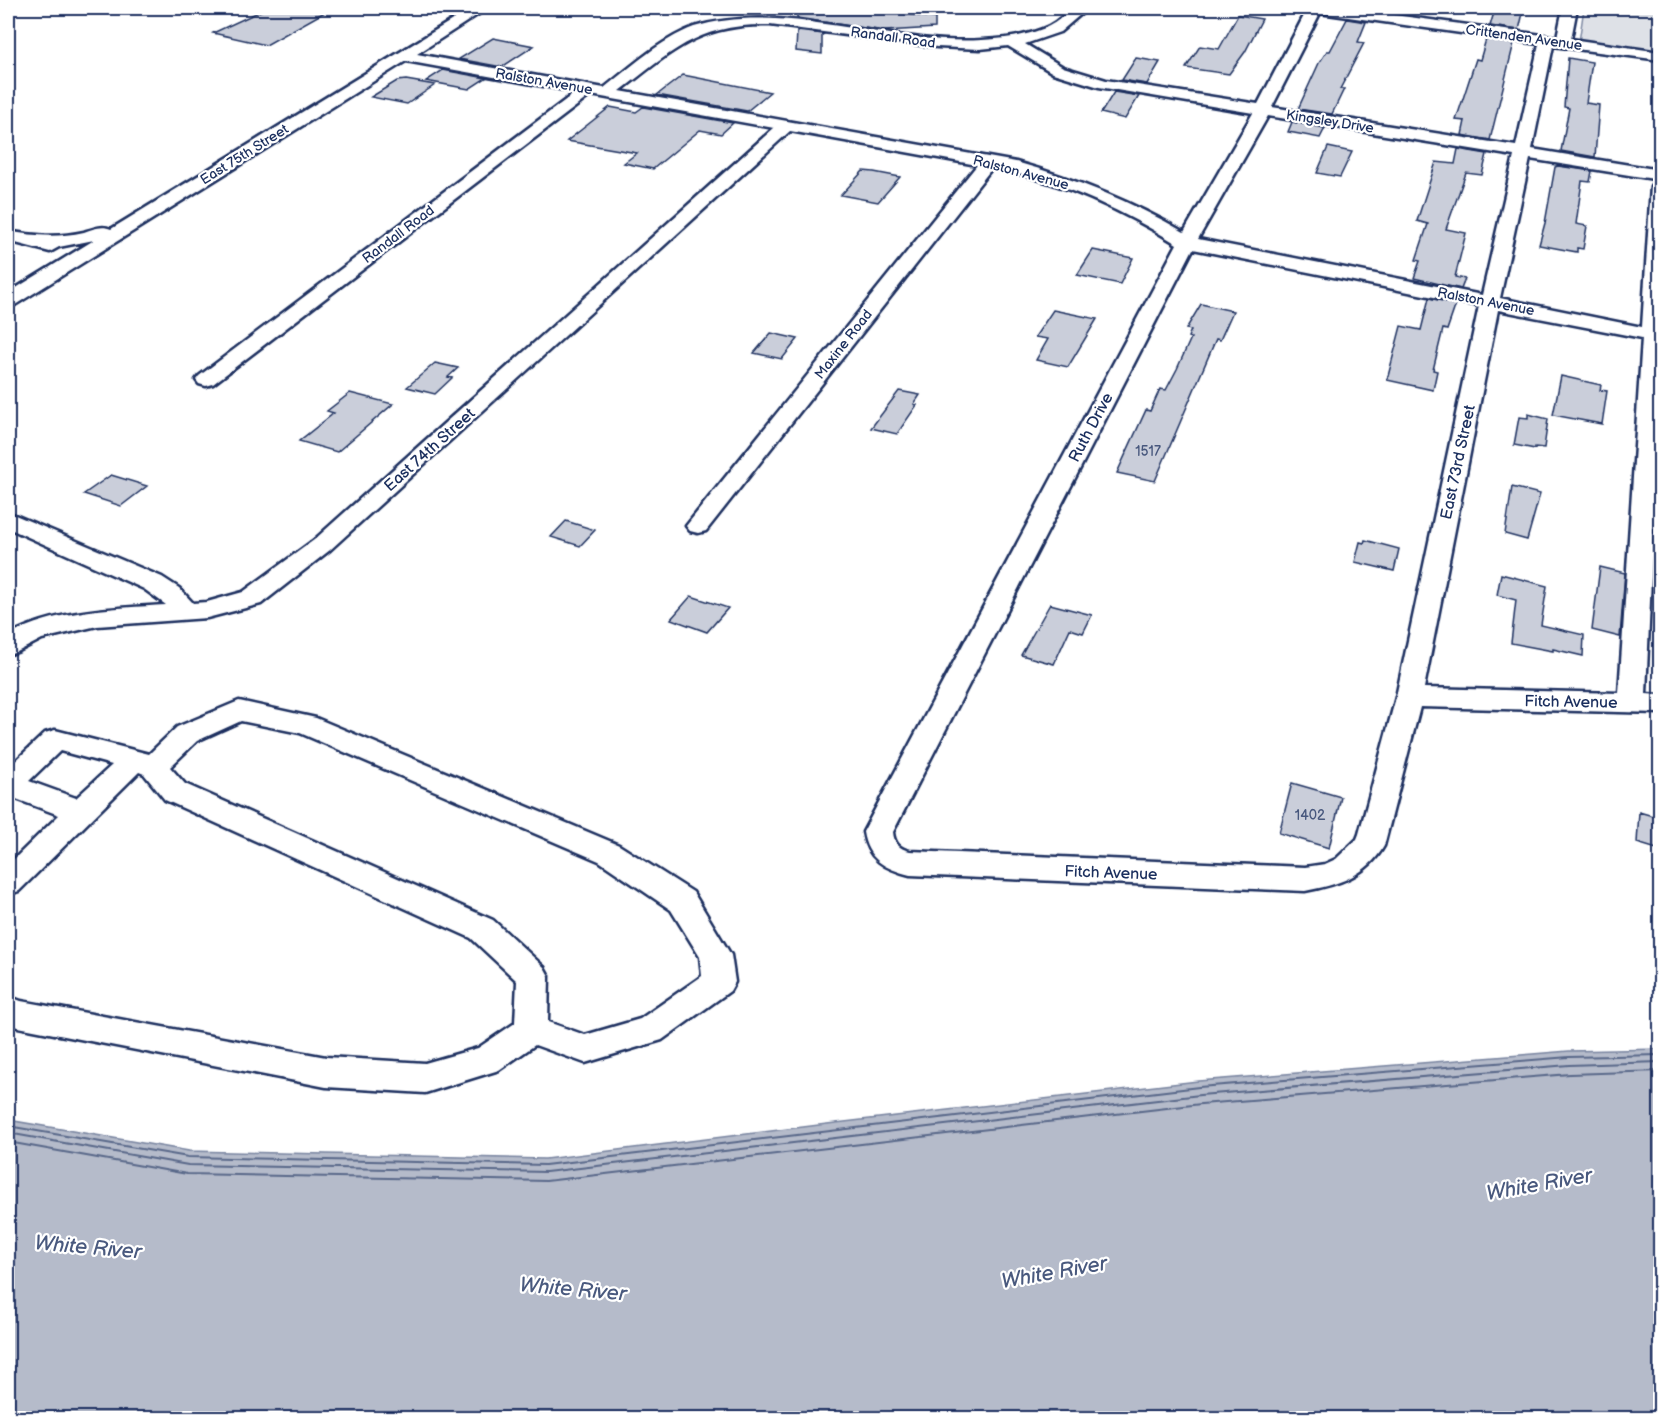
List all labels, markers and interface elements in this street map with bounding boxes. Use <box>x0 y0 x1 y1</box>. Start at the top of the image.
street label: Crittenden Avenue <box>1464 21 1583 54</box>
street label: Randall Road <box>849 23 937 52</box>
street label: Ralston Avenue <box>494 65 594 98</box>
street label: Kingsley Drive <box>1285 106 1375 137</box>
street label: East 75th Street <box>197 120 292 188</box>
street label: Ralston Avenue <box>971 152 1071 193</box>
street label: Randall Road <box>359 202 438 267</box>
street label: Ralston Avenue <box>1436 284 1536 319</box>
street label: Maxine Road <box>811 306 876 383</box>
street label: Ruth Drive <box>1065 389 1118 466</box>
street label: East 73rd Street <box>1437 403 1480 521</box>
street label: East 74th Street <box>381 404 479 496</box>
house number: 1517 <box>1135 443 1161 460</box>
street label: Fitch Avenue <box>1524 692 1618 713</box>
house number: 1402 <box>1295 807 1326 824</box>
street label: Fitch Avenue <box>1064 862 1158 885</box>
water label: White River <box>1484 1163 1595 1206</box>
water label: White River <box>34 1230 144 1265</box>
water label: White River <box>999 1251 1110 1294</box>
water label: White River <box>519 1272 629 1307</box>

